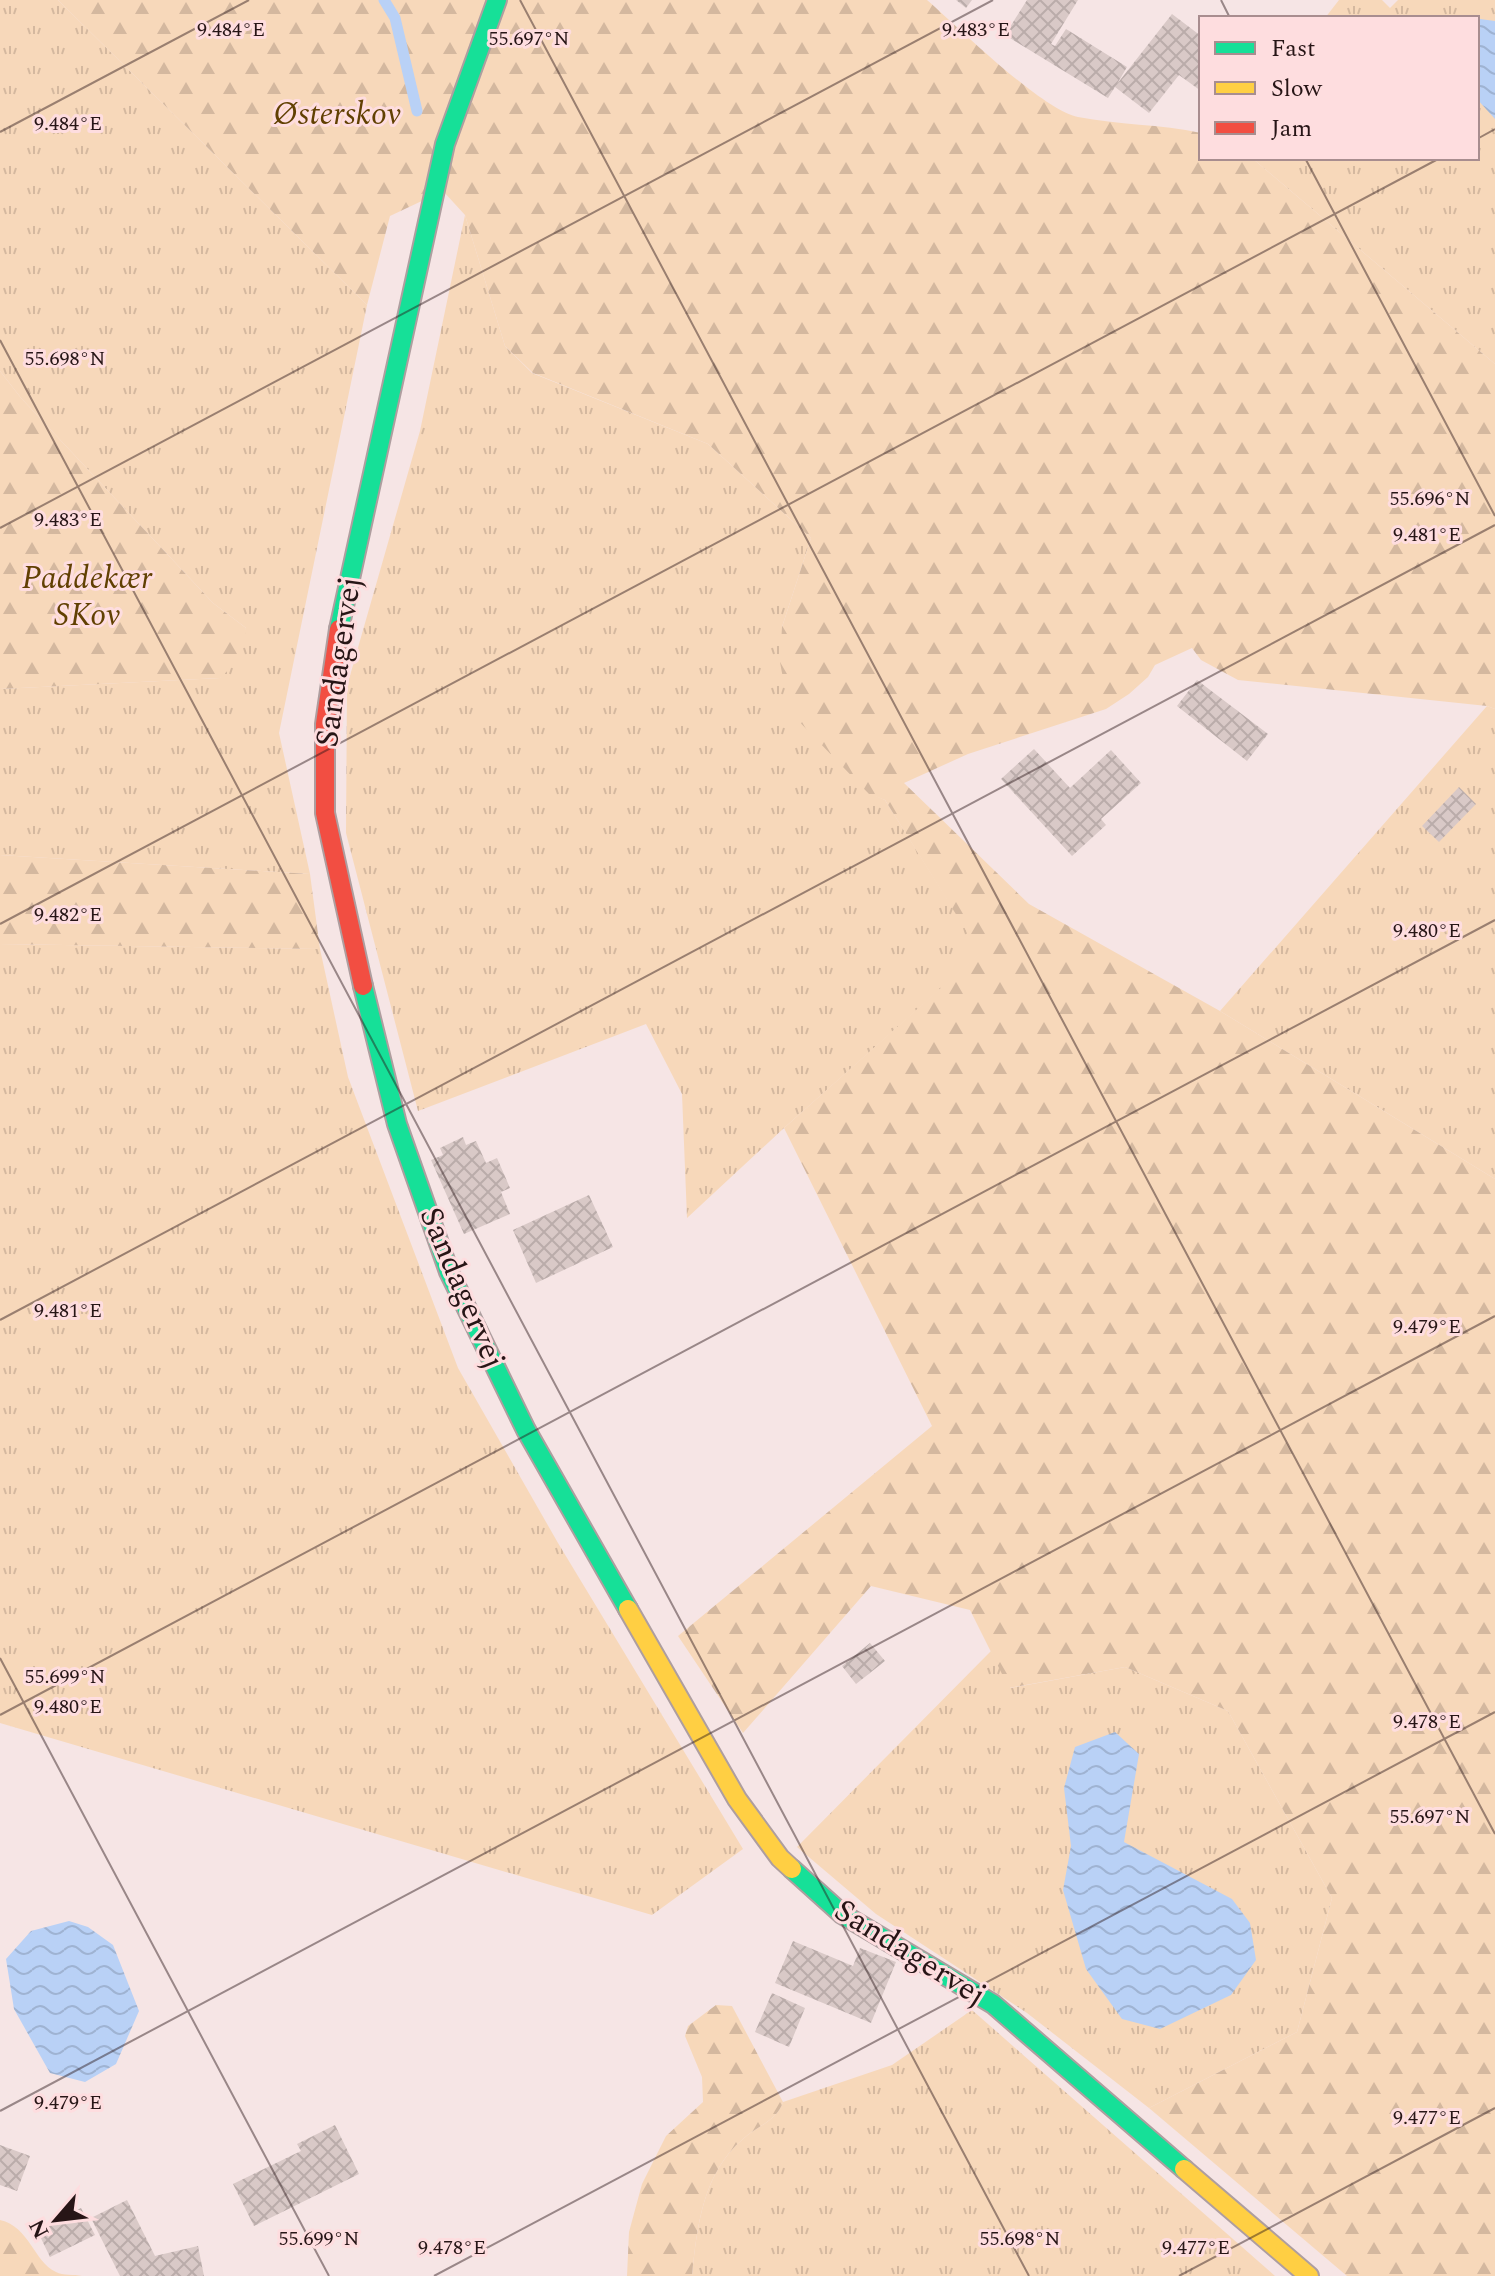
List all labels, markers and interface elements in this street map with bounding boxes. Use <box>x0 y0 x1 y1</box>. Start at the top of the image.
text: 9.484°E <box>197 15 265 45</box>
text: 9.483°E <box>942 15 1010 45</box>
legend <box>1199 16 1479 160</box>
text: 55.697°N <box>489 24 569 54</box>
text: Fast <box>1271 31 1316 67</box>
text: Slow <box>1271 71 1323 107</box>
park label: Østerskov <box>274 90 401 139</box>
text: 9.484°E <box>34 109 102 139</box>
text: Jam <box>1271 111 1312 147</box>
text: 55.698°N <box>25 344 105 374</box>
text: 55.696°N <box>1390 484 1470 514</box>
text: 9.483°E <box>34 505 102 535</box>
text: 9.481°E <box>1393 520 1461 550</box>
park label: Paddekær SKov <box>22 554 153 640</box>
street label: Sandagervej <box>303 574 375 750</box>
text: 9.482°E <box>34 900 102 930</box>
text: 9.480°E <box>1393 916 1461 946</box>
street label: Sandagervej <box>406 1199 518 1377</box>
text: 9.481°E <box>34 1296 102 1326</box>
text: 9.479°E <box>1393 1312 1461 1342</box>
text: 55.699°N <box>25 1662 105 1692</box>
text: 9.480°E <box>34 1692 102 1722</box>
text: 9.478°E <box>1393 1707 1461 1737</box>
text: 55.697°N <box>1390 1802 1470 1832</box>
street label: Sandagervej <box>824 1887 996 2019</box>
text: 9.479°E <box>34 2088 102 2118</box>
text: 9.477°E <box>1393 2103 1461 2133</box>
north arrow <box>16 2180 96 2260</box>
text: N <box>21 2213 58 2244</box>
text: 55.699°N <box>279 2224 359 2254</box>
text: 55.698°N <box>980 2224 1060 2254</box>
text: 9.478°E <box>418 2233 486 2263</box>
text: 9.477°E <box>1162 2233 1230 2263</box>

